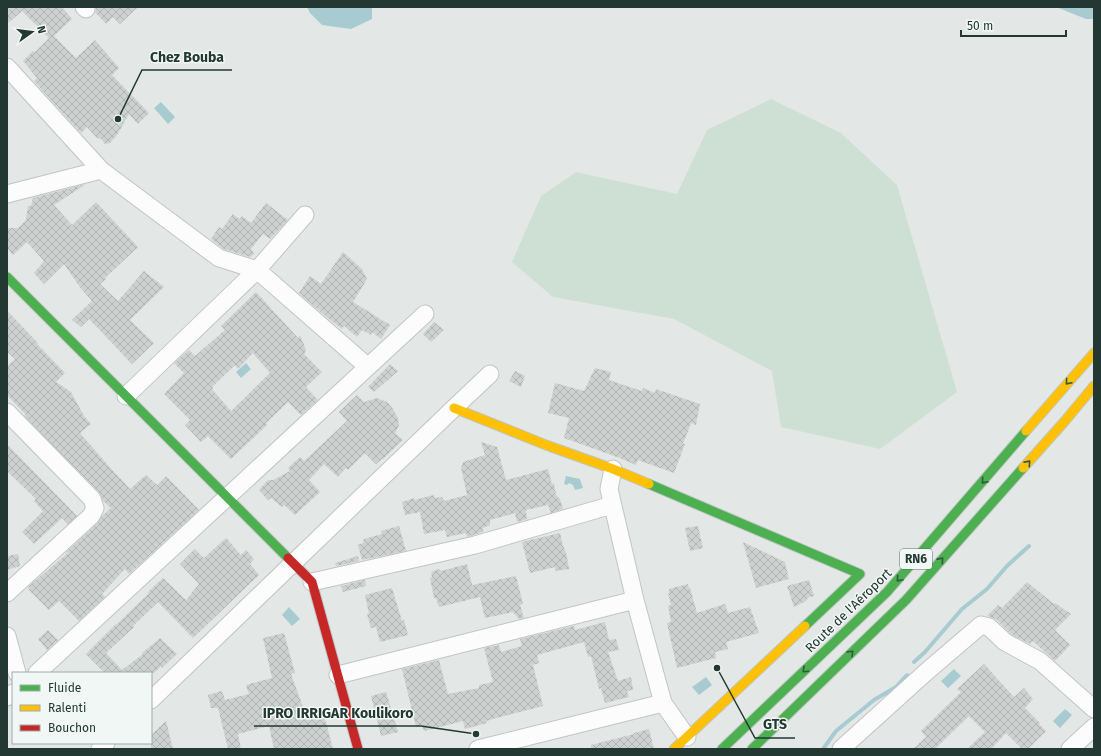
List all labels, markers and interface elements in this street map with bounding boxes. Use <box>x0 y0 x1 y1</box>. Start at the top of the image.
north arrow <box>12 12 52 52</box>
scale bar <box>961 12 1066 38</box>
text: 50 m <box>967 19 993 33</box>
text: N <box>34 25 48 35</box>
callout: Chez Bouba <box>142 44 232 70</box>
text: Chez Bouba <box>150 49 224 66</box>
one-way arrow <box>1066 378 1073 385</box>
one-way arrow <box>1023 460 1030 468</box>
one-way arrow <box>981 476 988 483</box>
road number: RN6 <box>900 549 932 569</box>
one-way arrow <box>936 557 944 565</box>
street label: Route de l'Aéroport <box>802 565 895 655</box>
one-way arrow <box>896 574 903 582</box>
one-way arrow <box>846 651 854 658</box>
one-way arrow <box>803 665 810 672</box>
legend <box>12 672 152 744</box>
text: Fluide <box>48 681 81 695</box>
callout: IPRO IRRIGAR Koulikoro <box>254 700 421 726</box>
text: Ralenti <box>48 701 86 715</box>
text: IPRO IRRIGAR Koulikoro <box>263 705 413 722</box>
callout: GTS <box>755 712 795 738</box>
text: GTS <box>763 716 787 733</box>
text: Bouchon <box>48 721 96 735</box>

